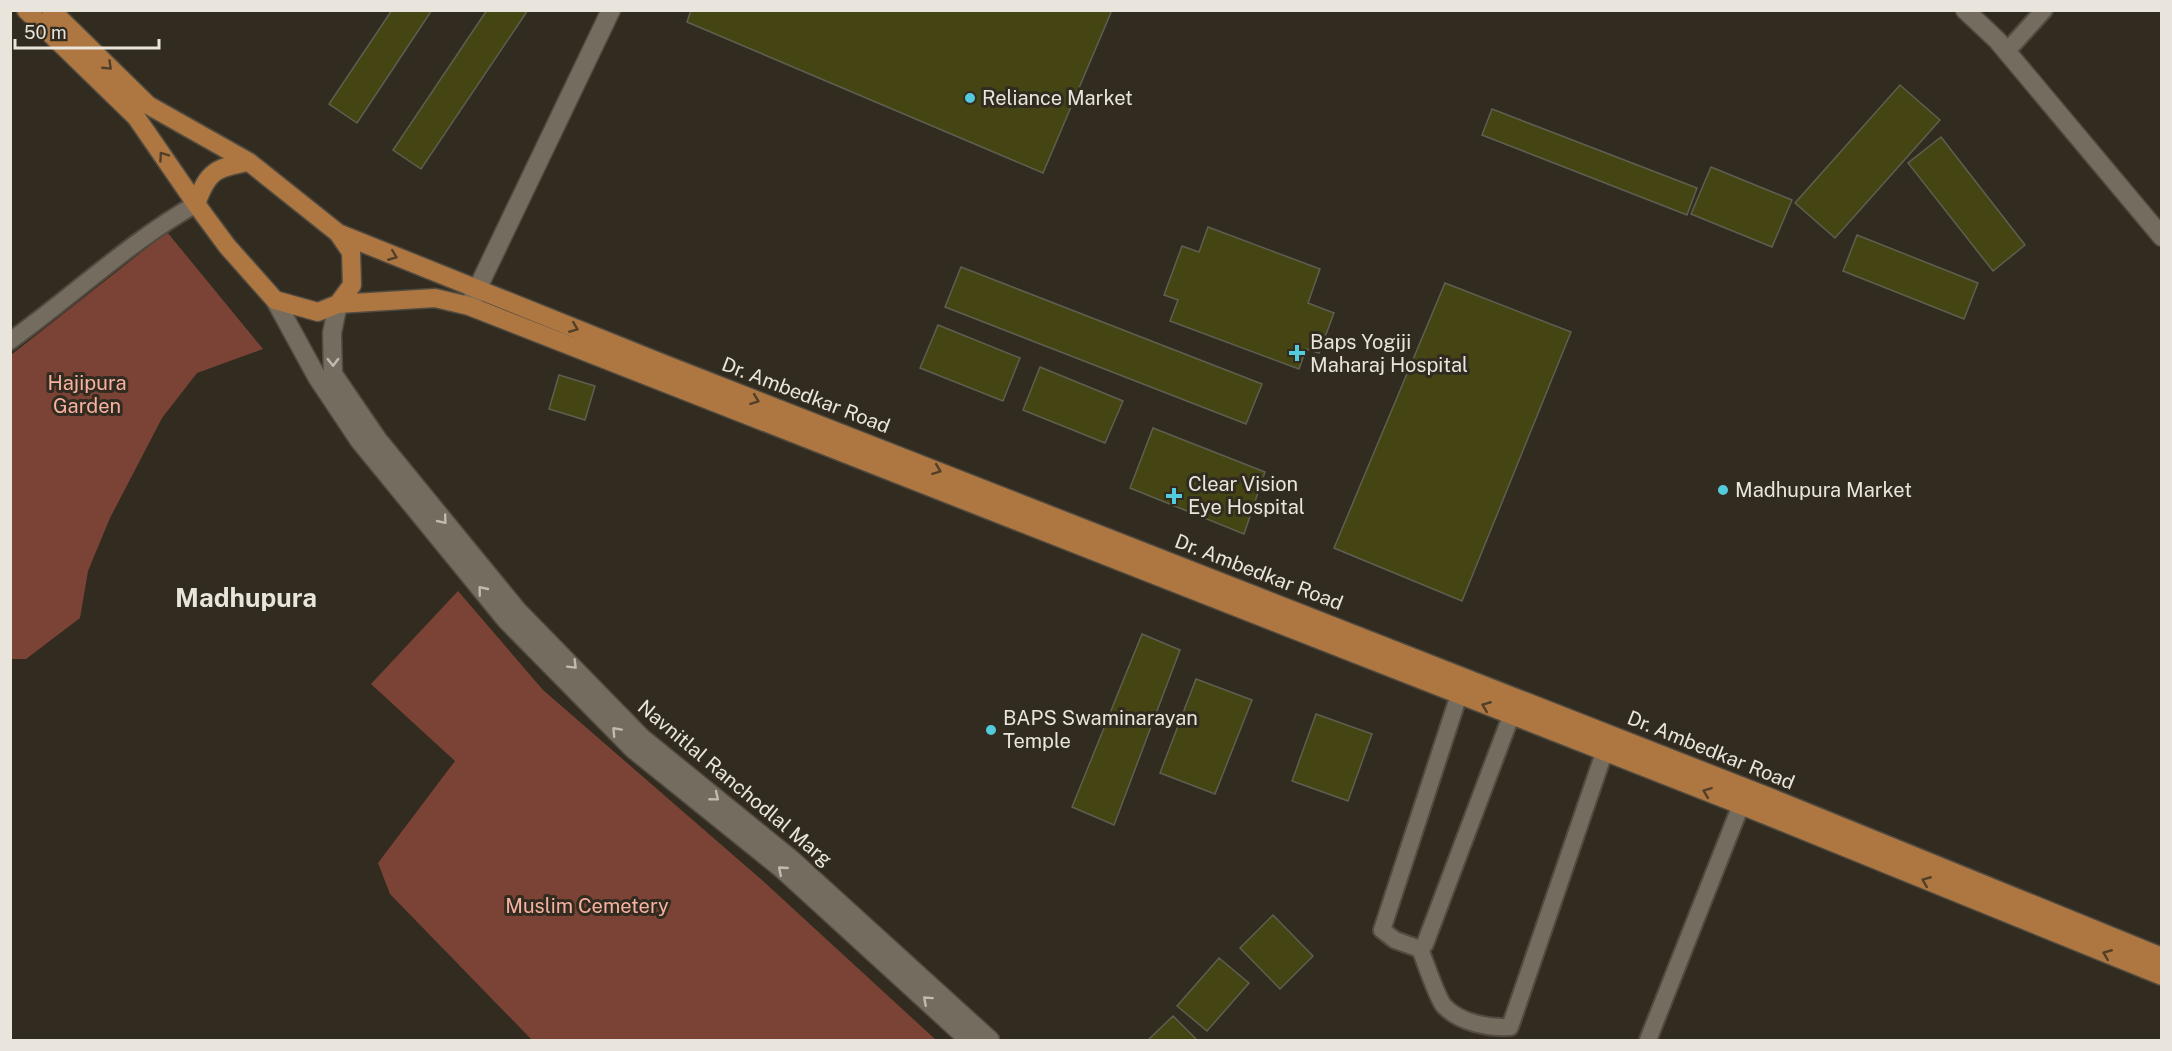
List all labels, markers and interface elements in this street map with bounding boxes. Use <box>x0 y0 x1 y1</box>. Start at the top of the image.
scale bar <box>15 12 159 50</box>
text: 50 m <box>24 22 67 43</box>
one-way arrow <box>101 58 112 69</box>
place label: Reliance Market <box>982 86 1133 110</box>
marker: Reliance Market <box>963 91 977 105</box>
one-way arrow <box>159 152 170 163</box>
one-way arrow <box>386 249 397 261</box>
one-way arrow <box>567 321 578 333</box>
place label: Baps Yogiji Maharaj Hospital <box>1310 330 1468 377</box>
marker: Baps Yogiji Maharaj Hospital <box>1288 344 1306 362</box>
street label: Dr. Ambedkar Road <box>718 352 894 438</box>
one-way arrow <box>327 357 339 366</box>
park label: Hajipura Garden <box>48 371 126 418</box>
one-way arrow <box>749 392 760 405</box>
one-way arrow <box>930 463 941 475</box>
place label: Clear Vision Eye Hospital <box>1188 472 1305 519</box>
place label: Madhupura Market <box>1735 478 1912 502</box>
marker: Madhupura Market <box>1716 483 1730 497</box>
marker: Clear Vision Eye Hospital <box>1165 487 1183 505</box>
one-way arrow <box>436 513 447 524</box>
street label: Dr. Ambedkar Road <box>1171 529 1347 615</box>
district label: Madhupura <box>175 582 317 613</box>
one-way arrow <box>479 586 490 597</box>
one-way arrow <box>566 658 576 669</box>
street label: Navnitlal Ranchodlal Marg <box>633 695 837 871</box>
one-way arrow <box>1481 701 1492 713</box>
street label: Dr. Ambedkar Road <box>1624 705 1798 795</box>
place label: BAPS Swaminarayan Temple <box>1003 706 1198 753</box>
marker: BAPS Swaminarayan Temple <box>984 723 998 737</box>
one-way arrow <box>613 728 624 739</box>
one-way arrow <box>1702 787 1713 799</box>
one-way arrow <box>708 790 719 801</box>
one-way arrow <box>778 866 789 877</box>
one-way arrow <box>1922 876 1933 888</box>
park label: Muslim Cemetery <box>505 894 669 918</box>
one-way arrow <box>2103 949 2114 961</box>
one-way arrow <box>923 996 934 1007</box>

